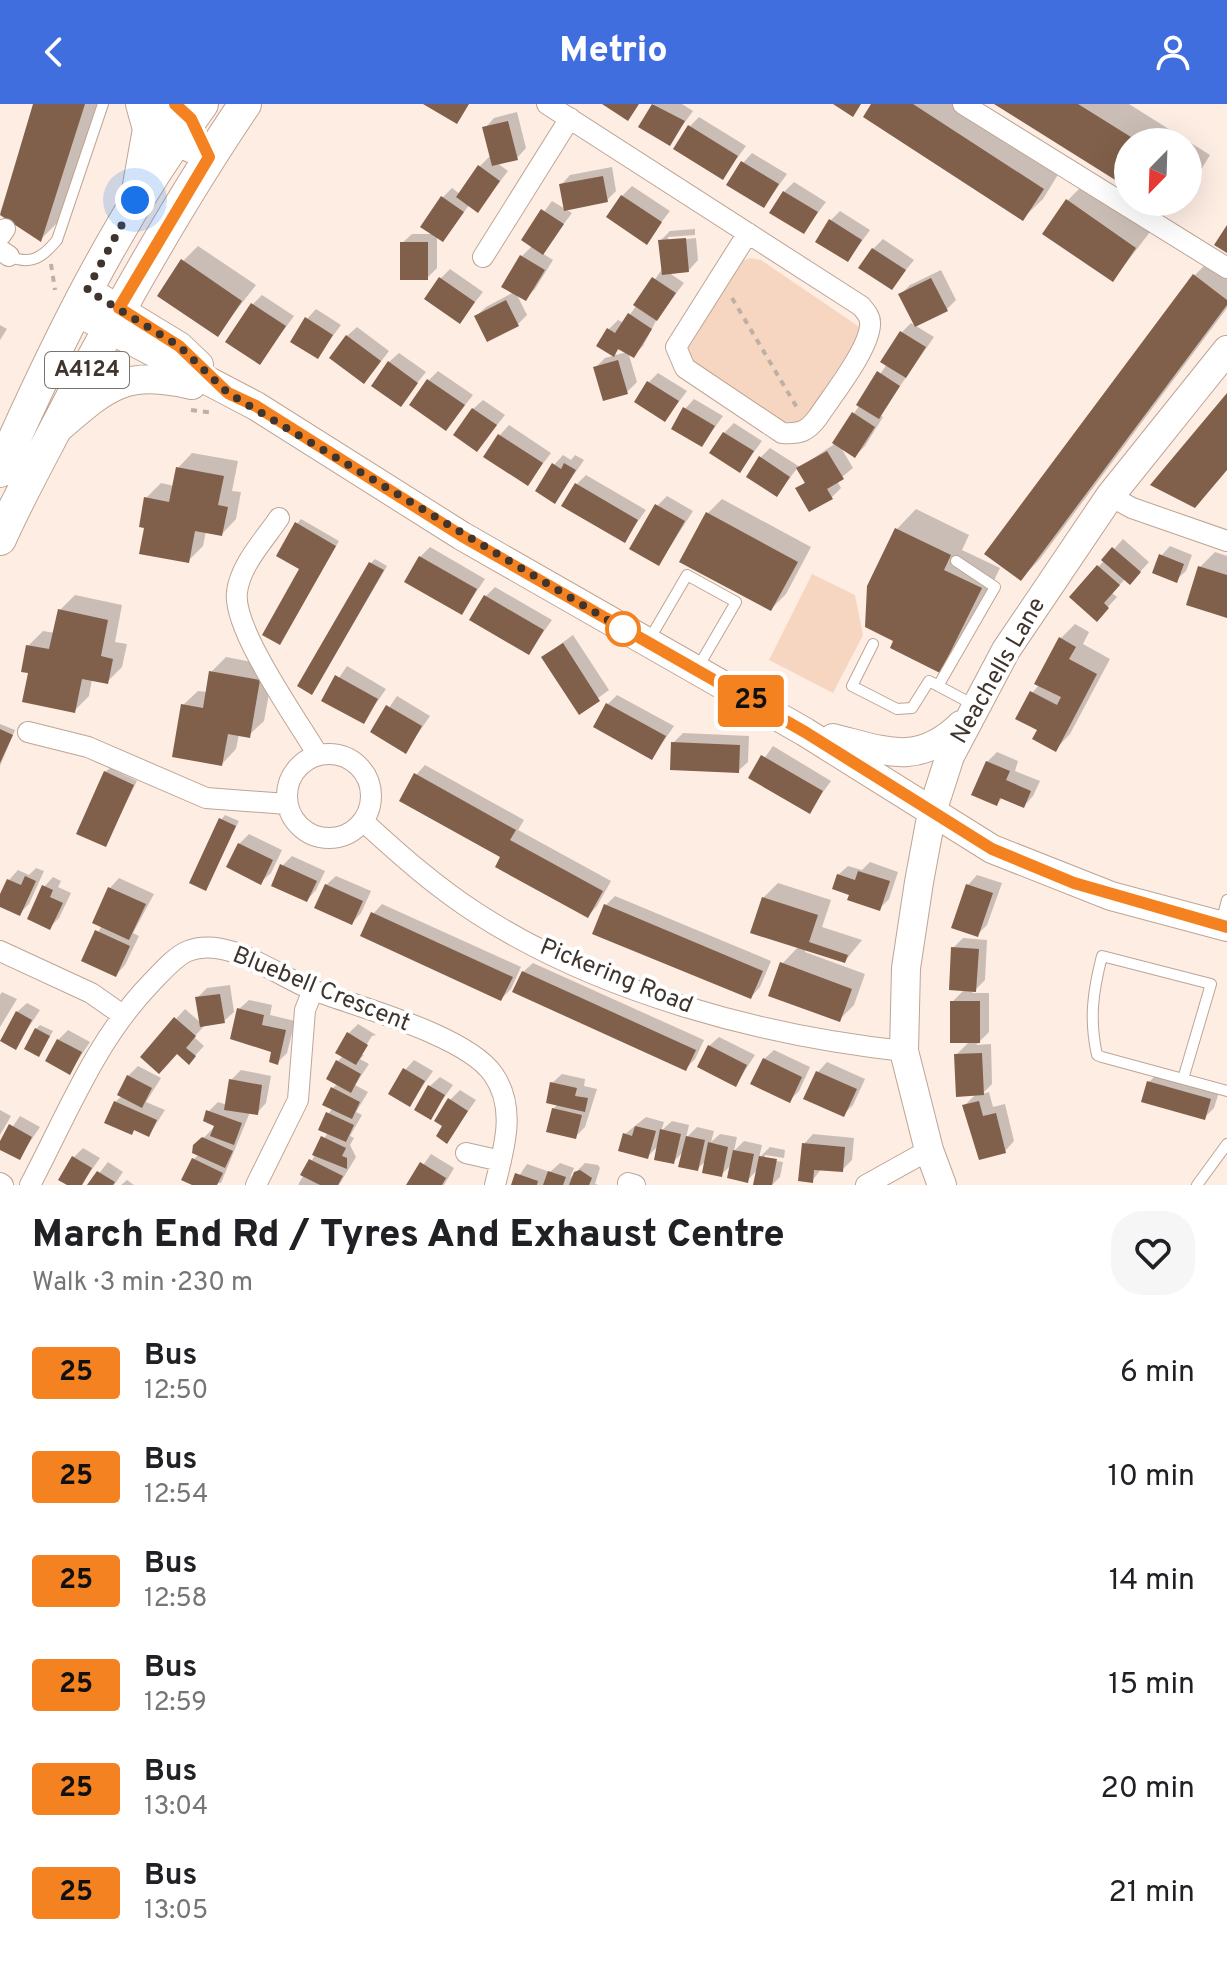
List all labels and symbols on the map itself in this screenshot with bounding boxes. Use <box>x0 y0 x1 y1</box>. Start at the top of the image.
north arrow <box>1114 128 1202 216</box>
your location <box>115 180 155 220</box>
road number: A4124 <box>45 352 129 388</box>
street label: Neachells Lane <box>945 592 1053 750</box>
unlabelled marker <box>606 612 640 646</box>
line badge: 25 <box>715 675 787 727</box>
street label: Pickering Road <box>535 933 697 1021</box>
street label: Bluebell Crescent <box>228 941 414 1039</box>

